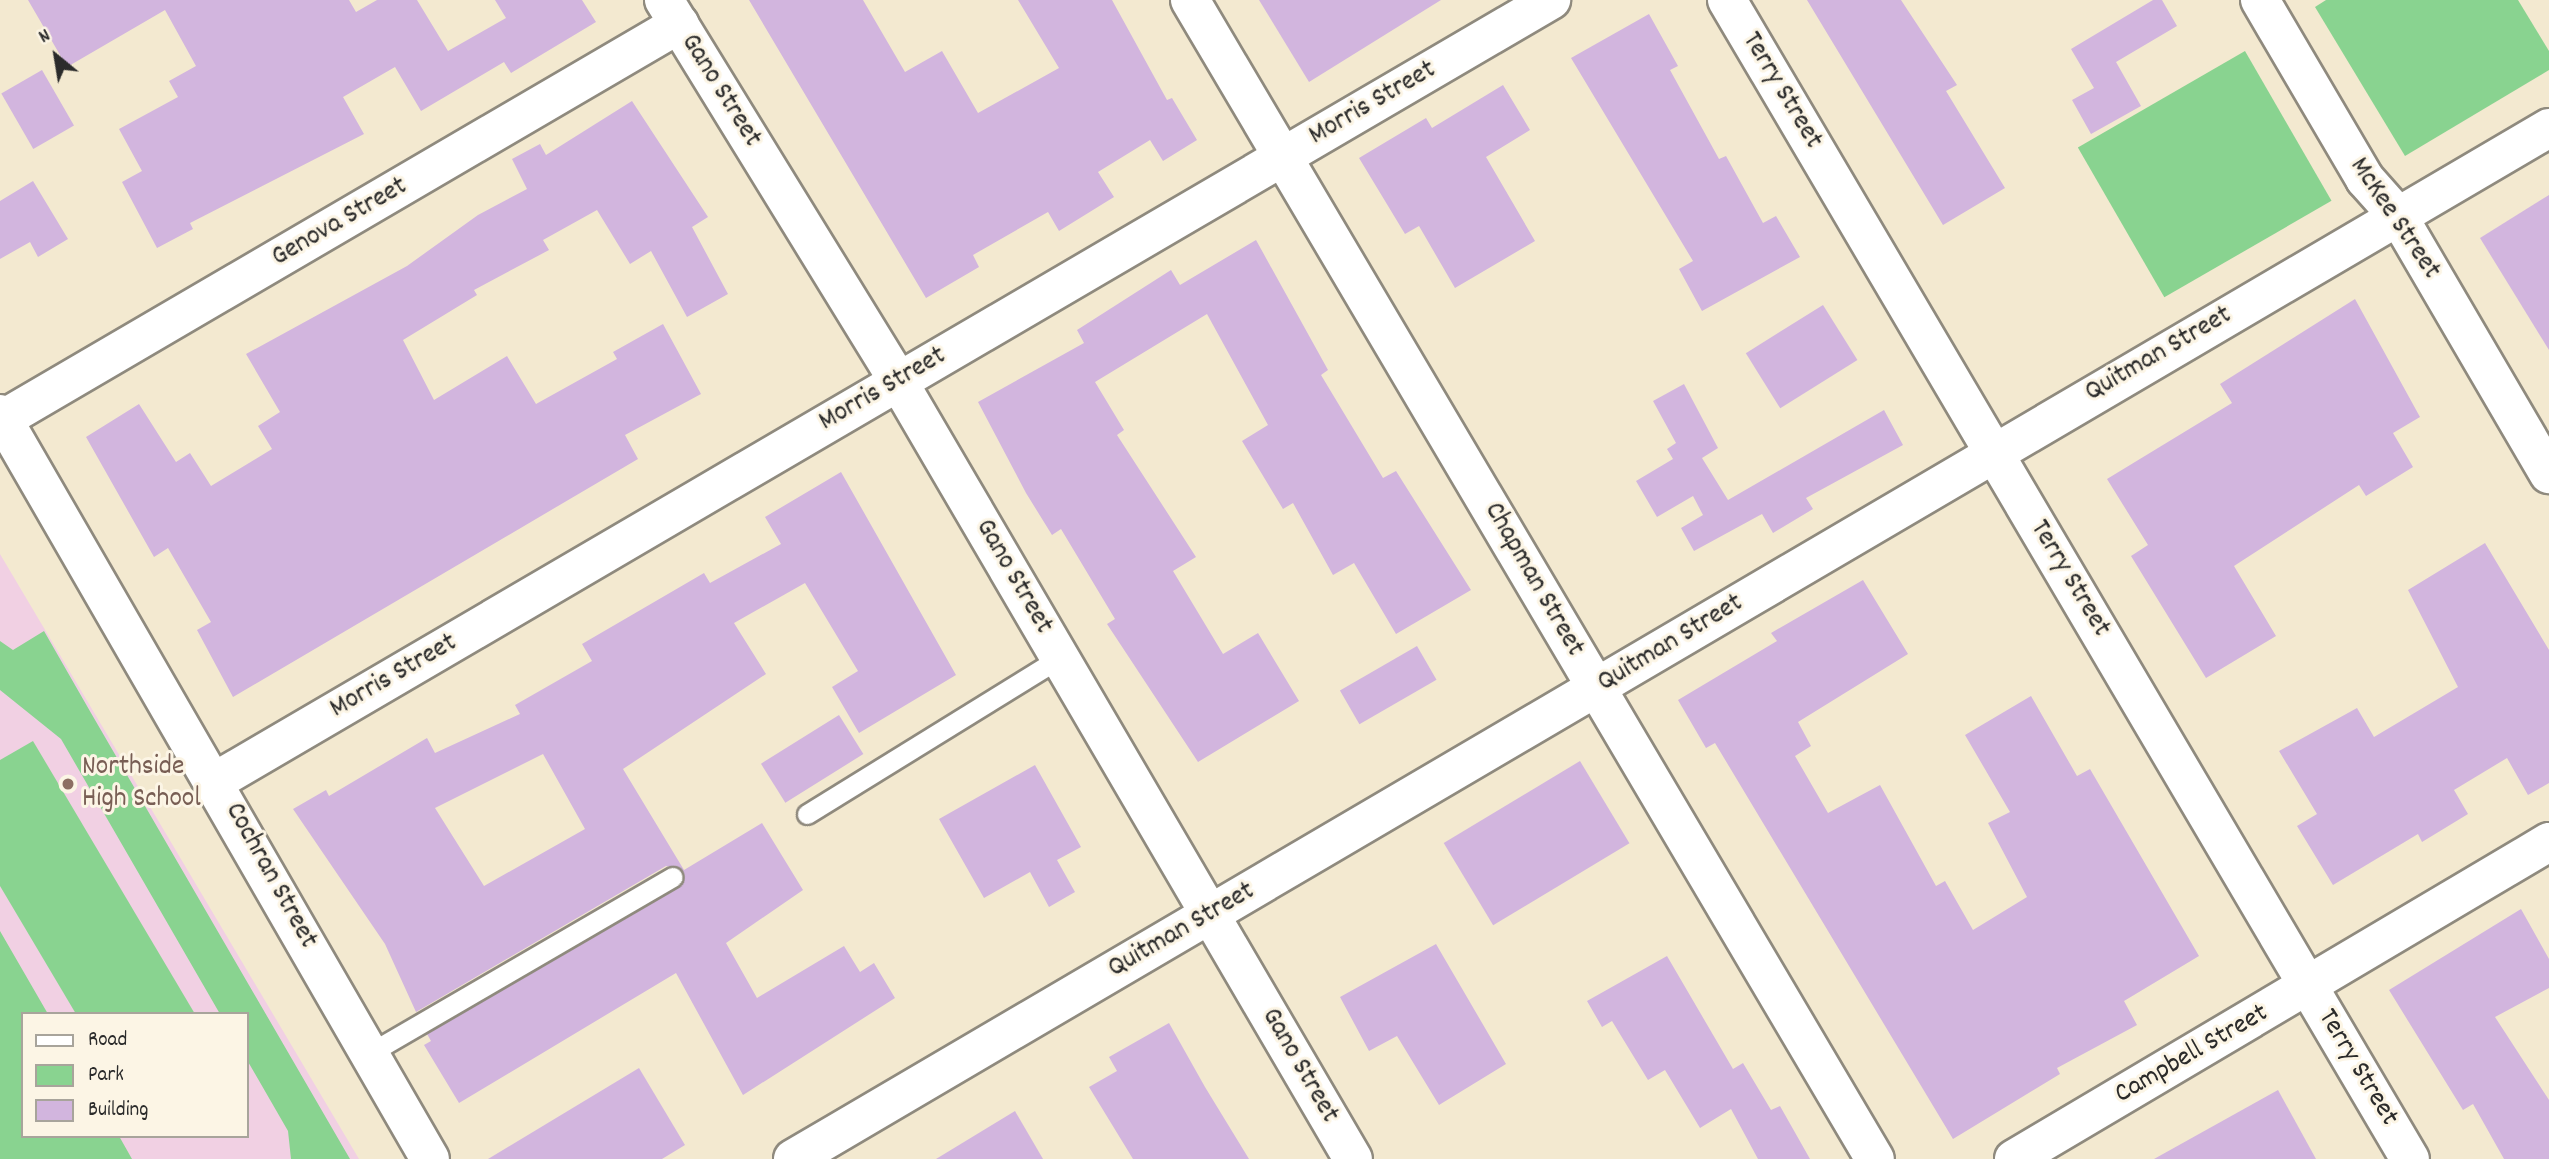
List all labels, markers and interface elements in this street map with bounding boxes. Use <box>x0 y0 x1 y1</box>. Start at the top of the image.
north arrow <box>21 21 91 91</box>
text: N <box>34 23 56 51</box>
street label: Terry Street <box>1733 27 1829 155</box>
street label: Gano Street <box>672 28 768 154</box>
street label: Morris Street <box>1304 54 1442 154</box>
street label: McKee Street <box>2341 152 2447 286</box>
street label: Genova Street <box>266 171 414 275</box>
street label: Quitman Street <box>2080 300 2238 410</box>
street label: Morris Street <box>814 340 952 440</box>
street label: Chapman Street <box>1475 497 1591 663</box>
street label: Gano Street <box>967 514 1059 640</box>
street label: Terry Street <box>2021 515 2117 643</box>
street label: Quitman Street <box>1592 587 1750 701</box>
street label: Morris Street <box>325 627 463 727</box>
place label: Northside High School <box>82 751 201 817</box>
marker: Northside High School <box>60 776 76 792</box>
street label: Cochran Street <box>216 797 324 955</box>
street label: Quitman Street <box>1103 876 1261 986</box>
street label: Campbell Street <box>2109 998 2275 1112</box>
street label: Gano Street <box>1253 1003 1345 1129</box>
street label: Terry Street <box>2309 1004 2405 1132</box>
legend <box>21 1012 248 1138</box>
text: Road <box>88 1026 127 1056</box>
text: Park <box>88 1061 124 1091</box>
text: Building <box>88 1096 148 1126</box>

